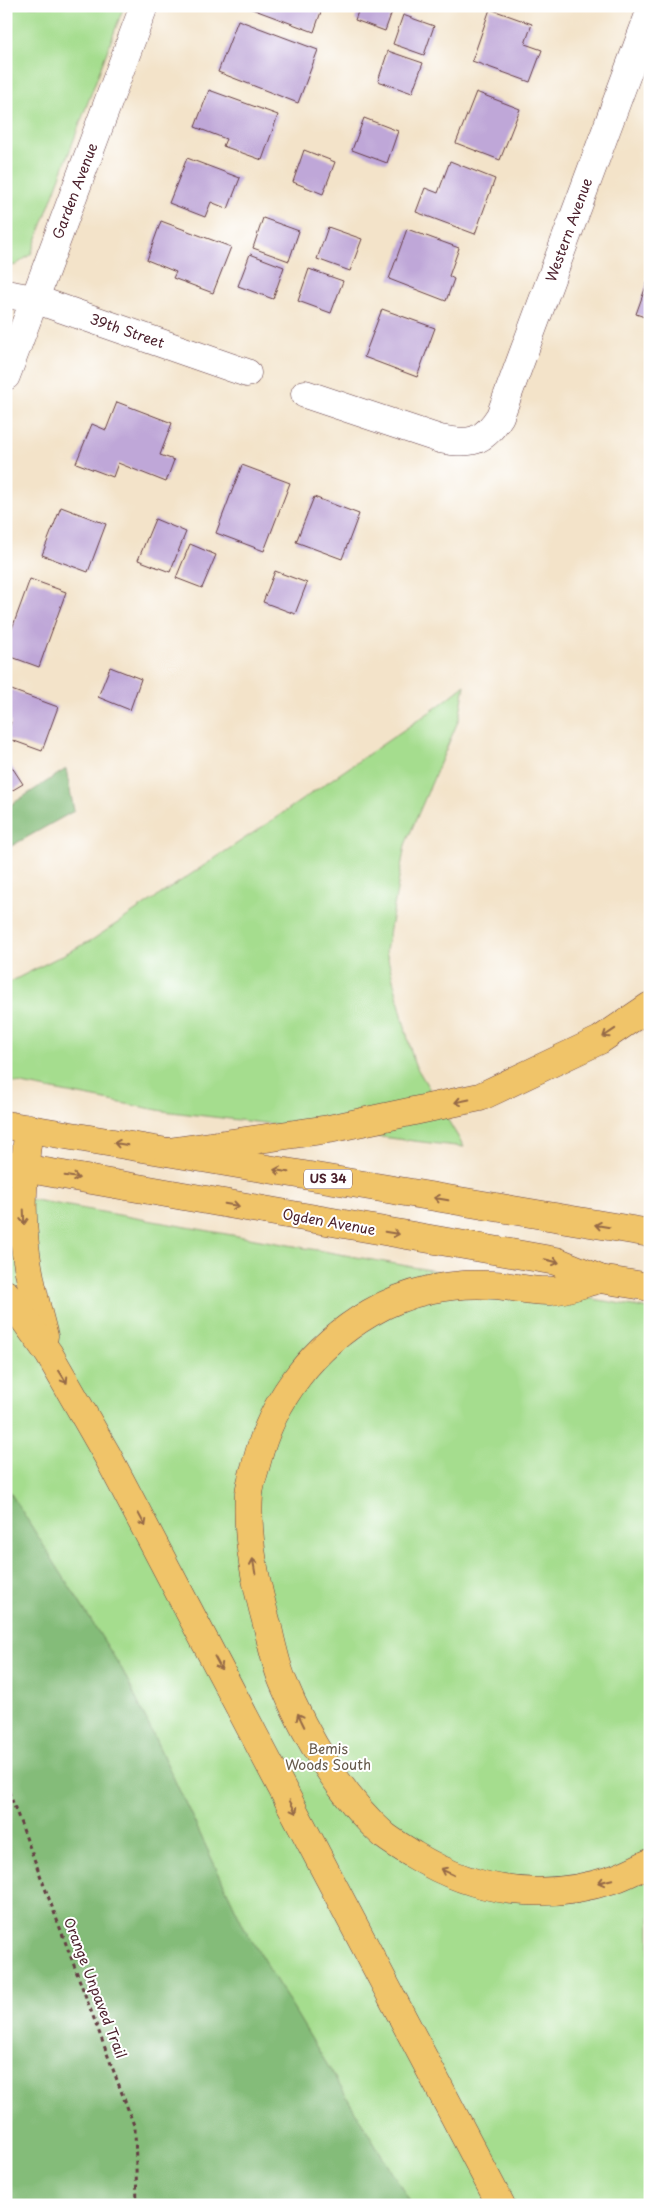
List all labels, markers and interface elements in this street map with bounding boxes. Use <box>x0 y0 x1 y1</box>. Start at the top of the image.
street label: Garden Avenue <box>47 139 103 242</box>
street label: Western Avenue <box>540 175 597 285</box>
street label: 39th Street <box>87 308 168 353</box>
one-way arrow <box>602 1028 616 1039</box>
one-way arrow <box>454 1097 470 1106</box>
one-way arrow <box>113 1139 129 1149</box>
one-way arrow <box>274 1166 290 1176</box>
road number: US 34 <box>304 1170 352 1188</box>
one-way arrow <box>64 1172 80 1182</box>
one-way arrow <box>434 1193 450 1203</box>
one-way arrow <box>224 1200 240 1210</box>
street label: Ogden Avenue <box>281 1203 378 1240</box>
one-way arrow <box>19 1209 28 1225</box>
one-way arrow <box>594 1221 610 1231</box>
one-way arrow <box>384 1228 400 1238</box>
one-way arrow <box>544 1257 560 1266</box>
one-way arrow <box>59 1370 69 1384</box>
one-way arrow <box>137 1512 147 1527</box>
one-way arrow <box>249 1558 258 1574</box>
one-way arrow <box>213 1656 223 1671</box>
one-way arrow <box>296 1713 306 1728</box>
park label: Bemis Woods South <box>285 1738 371 1775</box>
one-way arrow <box>288 1800 298 1815</box>
one-way arrow <box>440 1867 455 1876</box>
one-way arrow <box>597 1877 613 1886</box>
street label: Orange Unpaved Trail <box>59 1914 132 2061</box>

